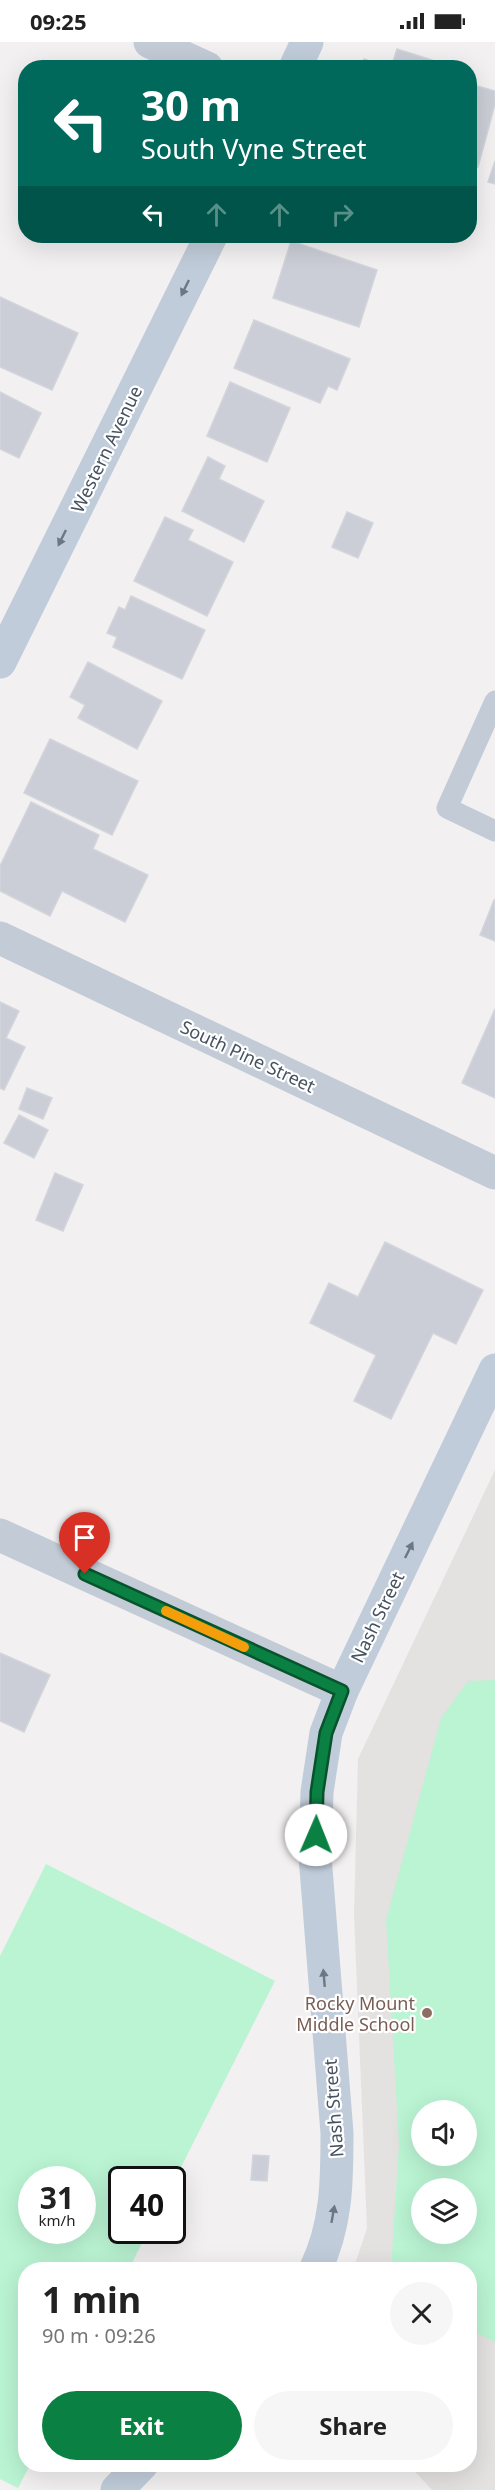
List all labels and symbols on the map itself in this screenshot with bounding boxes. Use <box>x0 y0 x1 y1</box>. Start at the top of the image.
one-way arrow <box>181 279 191 297</box>
street label: Western Avenue <box>65 382 147 516</box>
one-way arrow <box>57 529 67 547</box>
street label: South Pine Street <box>177 1014 320 1098</box>
pin <box>59 1512 110 1574</box>
one-way arrow <box>404 1542 414 1559</box>
street label: Nash Street <box>345 1567 410 1667</box>
position arrow <box>284 1803 348 1867</box>
one-way arrow <box>319 1969 329 1988</box>
place label: Rocky Mount Middle School <box>296 1991 415 2036</box>
marker: Rocky Mount Middle School <box>420 2006 434 2020</box>
street label: Nash Street <box>318 2058 348 2158</box>
speed limit sign: 40 <box>108 2166 186 2244</box>
one-way arrow <box>329 2205 338 2224</box>

